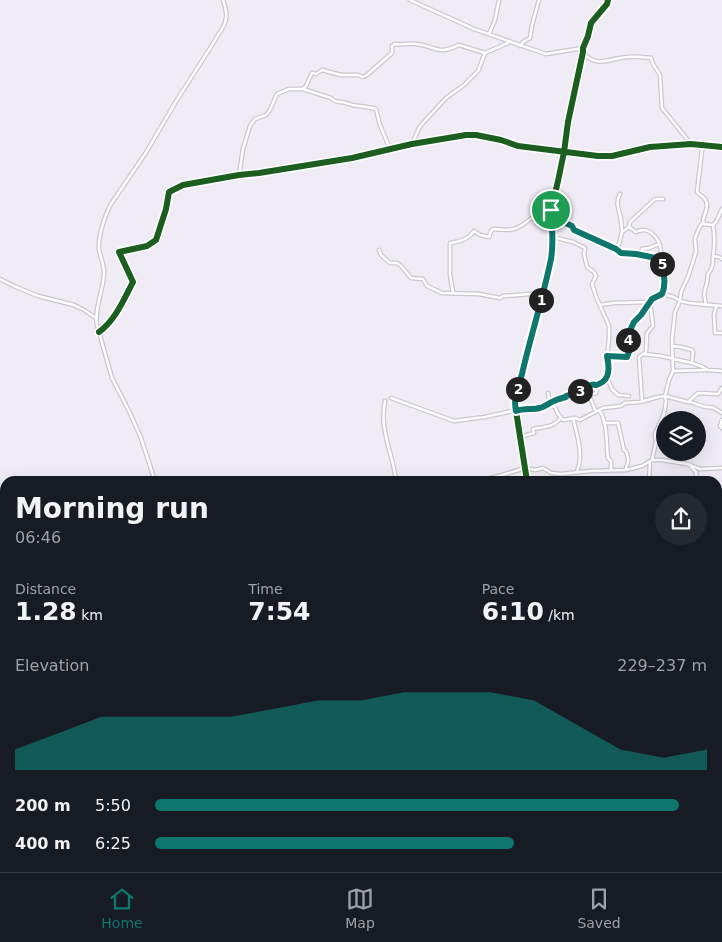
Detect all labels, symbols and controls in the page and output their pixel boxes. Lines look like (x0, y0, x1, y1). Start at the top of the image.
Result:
pin (530, 189, 572, 231)
icon: arrive (537, 196, 565, 224)
pin: 5 (650, 252, 674, 276)
text: 5 (658, 256, 667, 272)
pin: 1 (528, 288, 554, 312)
text: 1 (537, 292, 546, 308)
pin: 4 (616, 328, 640, 352)
text: 4 (624, 332, 633, 348)
pin: 2 (506, 376, 530, 402)
pin: 3 (568, 378, 592, 404)
text: 2 (514, 381, 523, 397)
text: 3 (576, 383, 585, 399)
map controls (656, 411, 706, 461)
button: layers (656, 411, 706, 461)
text: Morning run (15, 492, 209, 525)
button: share (655, 493, 707, 545)
text: 06:46 (15, 528, 61, 547)
text: Distance (15, 581, 76, 597)
text: Time (248, 581, 283, 597)
text: Pace (482, 581, 514, 597)
text: 1.28 (15, 597, 77, 626)
text: 7:54 (248, 597, 311, 626)
text: 6:10 (482, 597, 544, 626)
text: km (77, 607, 103, 623)
text: /km (544, 607, 575, 623)
text: Elevation (15, 656, 89, 675)
text: 229–237 m (617, 656, 707, 675)
text: 200 m (15, 796, 71, 815)
text: 5:50 (95, 796, 131, 815)
text: 400 m (15, 834, 71, 853)
text: 6:25 (95, 834, 131, 853)
tab: Home (101, 885, 143, 931)
tab: Map (345, 885, 375, 931)
tab: Saved (577, 885, 621, 931)

